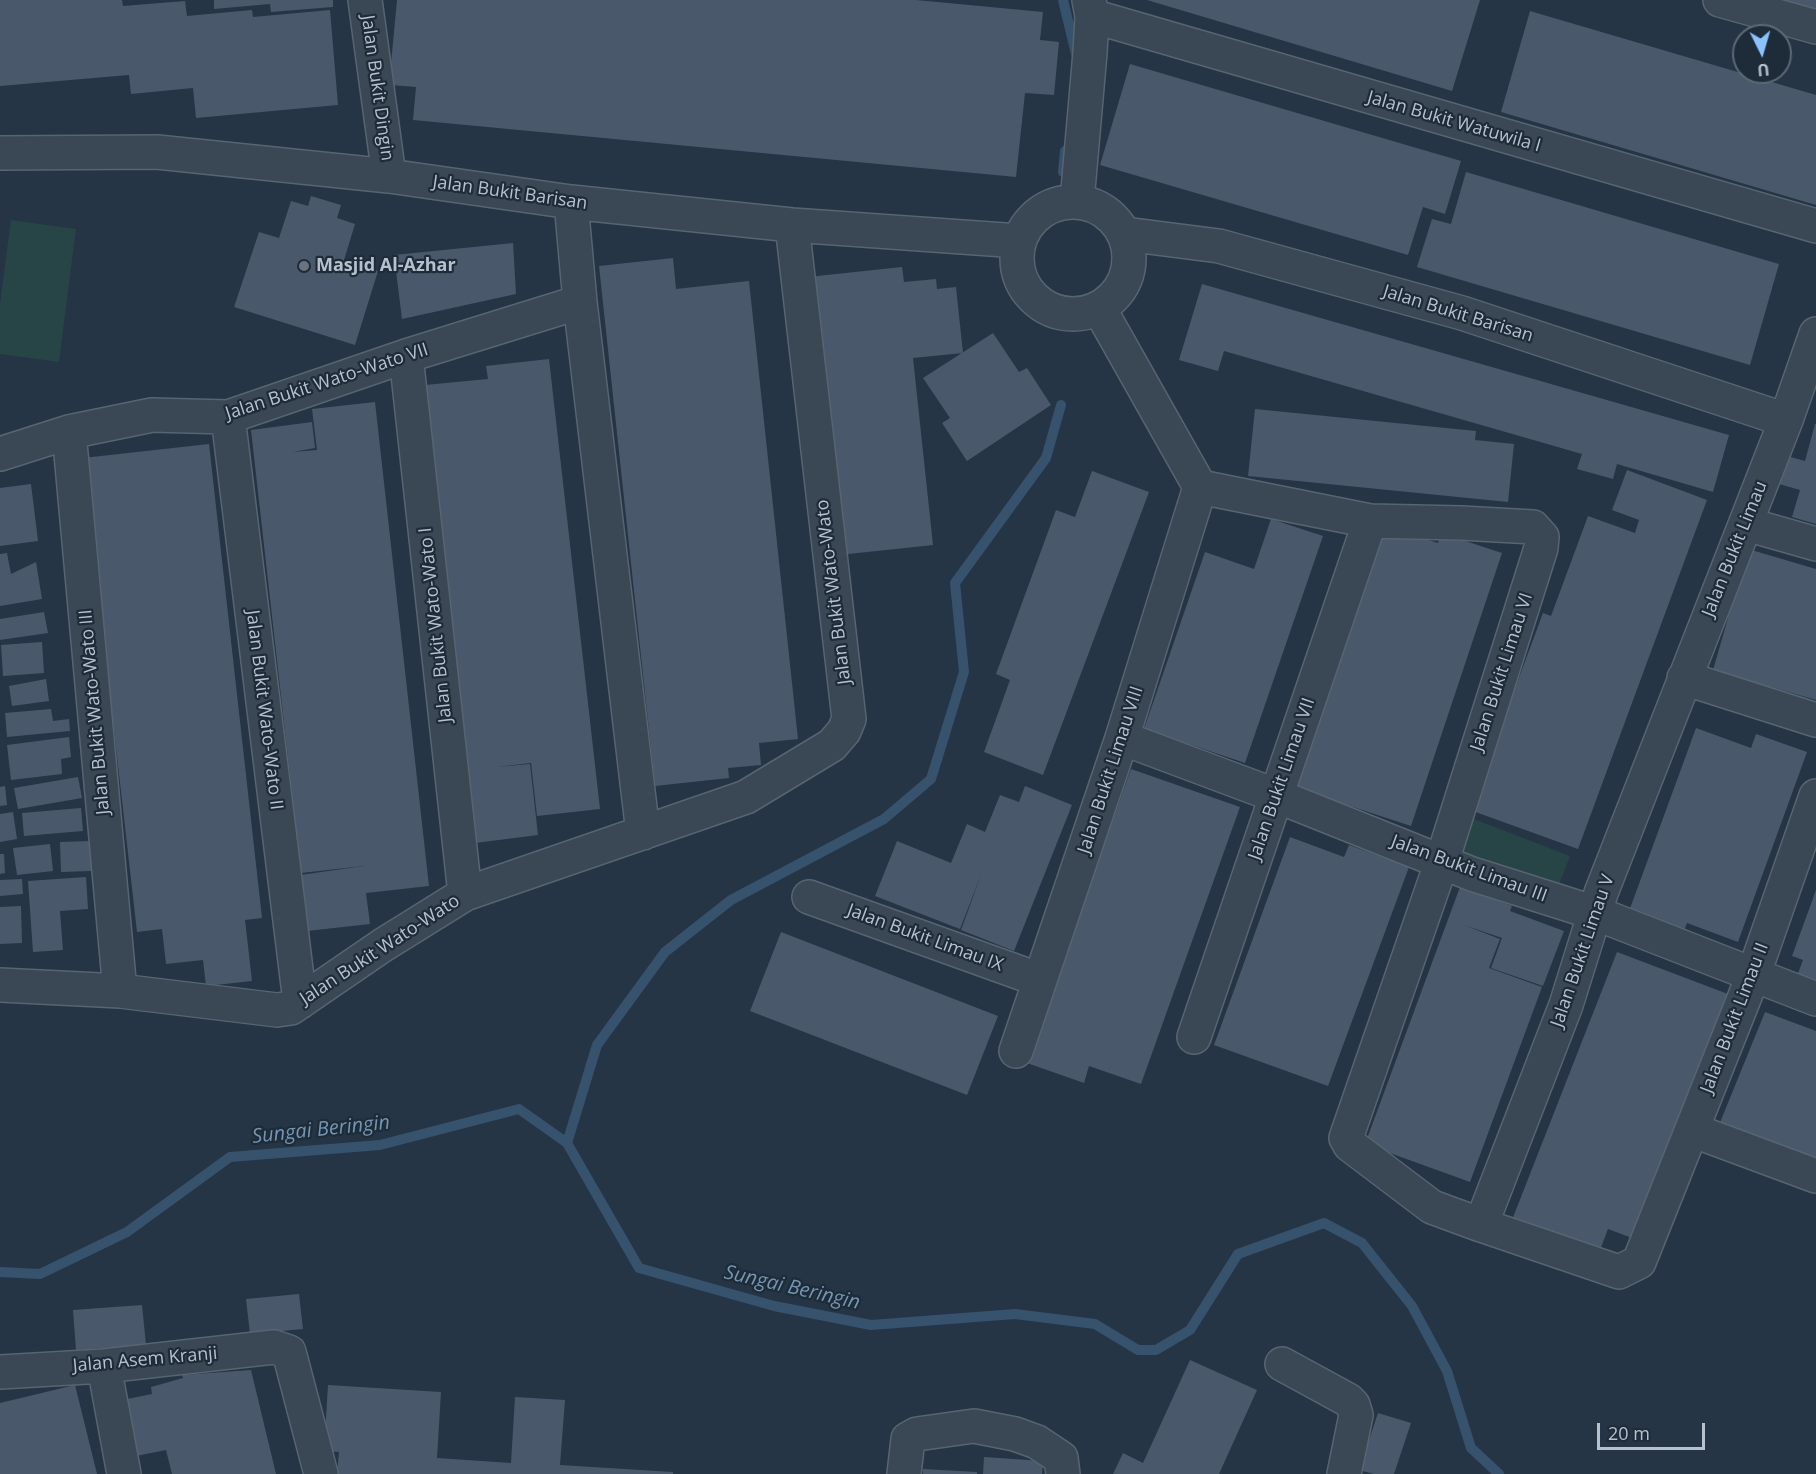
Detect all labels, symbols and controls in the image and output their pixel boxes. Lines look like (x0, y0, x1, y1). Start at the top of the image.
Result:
street label: Jalan Bukit Dingin (356, 14, 398, 162)
north arrow (1732, 24, 1792, 84)
text: U (1756, 58, 1770, 81)
street label: Jalan Bukit Watuwila I (1365, 87, 1543, 157)
street label: Jalan Bukit Barisan (431, 171, 589, 215)
place label: Masjid Al-Azhar (316, 255, 456, 277)
marker: Masjid Al-Azhar (297, 259, 311, 273)
street label: Jalan Bukit Barisan (1380, 281, 1536, 347)
street label: Jalan Bukit Wato-Wato VII (223, 339, 431, 425)
street label: Jalan Bukit Limau (1698, 478, 1772, 620)
street label: Jalan Bukit Wato-Wato (812, 498, 856, 686)
street label: Jalan Bukit Wato-Wato I (415, 526, 457, 724)
street label: Jalan Bukit Limau VI (1466, 590, 1538, 754)
street label: Jalan Bukit Wato-Wato III (75, 608, 115, 816)
street label: Jalan Bukit Wato-Wato II (241, 609, 287, 811)
street label: Jalan Bukit Limau VIII (1074, 683, 1148, 857)
street label: Jalan Bukit Limau VII (1244, 695, 1320, 863)
street label: Jalan Bukit Limau III (1388, 831, 1550, 907)
street label: Jalan Bukit Limau V (1547, 872, 1619, 1030)
street label: Jalan Bukit Wato-Wato (296, 890, 464, 1010)
street label: Jalan Bukit Limau IX (844, 900, 1006, 976)
street label: Jalan Bukit Limau II (1696, 940, 1774, 1096)
water label: Sungai Beringin (251, 1111, 391, 1149)
water label: Sungai Beringin (722, 1261, 862, 1315)
street label: Jalan Asem Kranji (72, 1343, 218, 1377)
scale bar (1600, 1411, 1708, 1449)
text: 20 m (1608, 1421, 1650, 1445)

